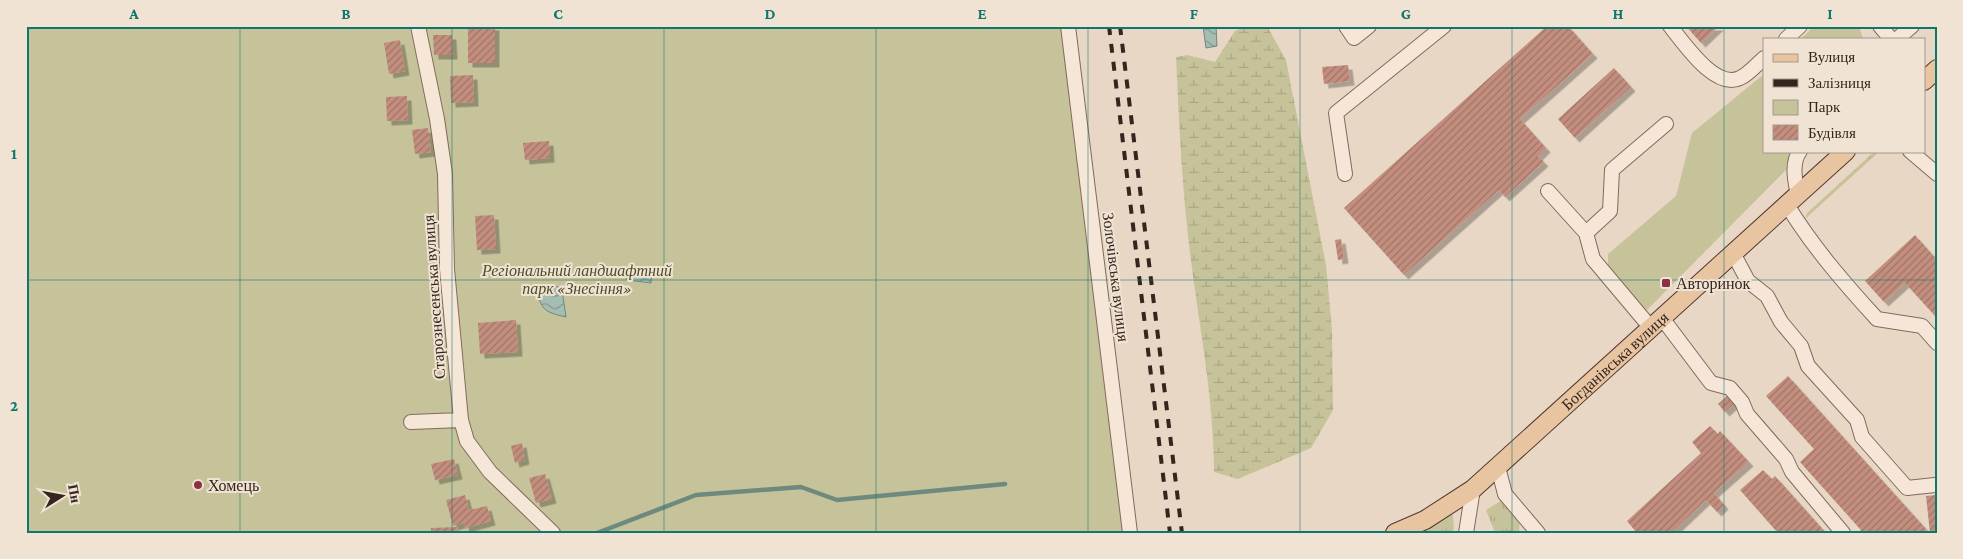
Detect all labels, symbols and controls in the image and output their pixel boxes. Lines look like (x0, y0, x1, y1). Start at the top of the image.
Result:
text: A (128, 5, 139, 22)
text: B (341, 5, 351, 22)
text: C (553, 5, 563, 22)
text: D (764, 5, 776, 22)
text: E (977, 5, 987, 22)
text: F (1190, 5, 1199, 22)
text: G (1401, 5, 1411, 22)
text: H (1613, 5, 1624, 22)
text: I (1827, 5, 1833, 22)
legend (1763, 38, 1926, 152)
text: Вулиця (1808, 49, 1855, 65)
text: Залізниця (1808, 75, 1871, 91)
text: Парк (1808, 99, 1841, 115)
text: Будівля (1808, 125, 1856, 141)
text: 1 (11, 145, 17, 162)
street label: Золочівська вулиця (1099, 211, 1132, 343)
street label: Старознесенська вулиця (420, 213, 449, 380)
park label: Регіональний ландшафтний парк «Знесіння» (481, 262, 672, 298)
place label: Авторинок (1676, 275, 1751, 293)
marker: Авторинок (1660, 277, 1672, 289)
street label: Богданівська вулиця (1558, 308, 1672, 413)
text: 2 (10, 397, 18, 414)
north arrow (38, 472, 88, 522)
place label: Хомець (208, 477, 259, 495)
marker: Хомець (192, 479, 204, 491)
text: Пн (65, 483, 84, 504)

